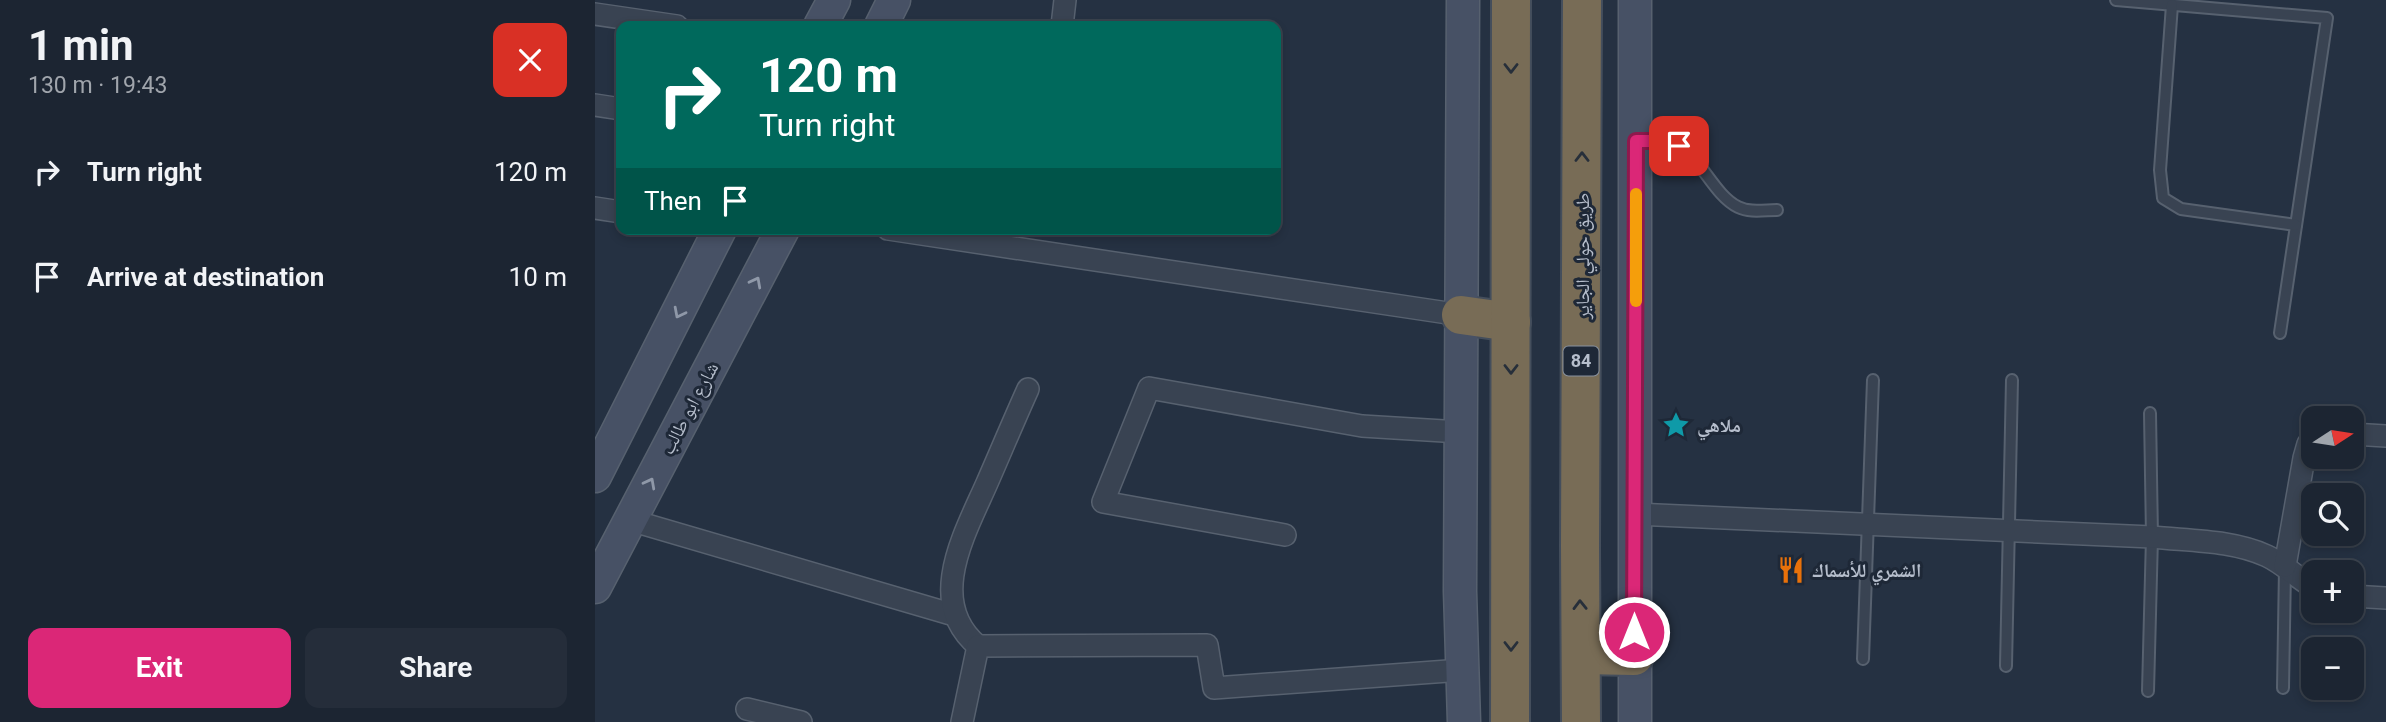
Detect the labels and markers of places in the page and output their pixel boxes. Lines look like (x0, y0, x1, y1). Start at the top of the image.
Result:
pin (1649, 116, 1709, 176)
place icon: ملاهي (1661, 410, 1691, 440)
place label: ملاهي (1697, 414, 1741, 441)
restaurant icon: الشمري للأسماك (1776, 555, 1806, 585)
place label: الشمري للأسماك (1812, 559, 1921, 586)

